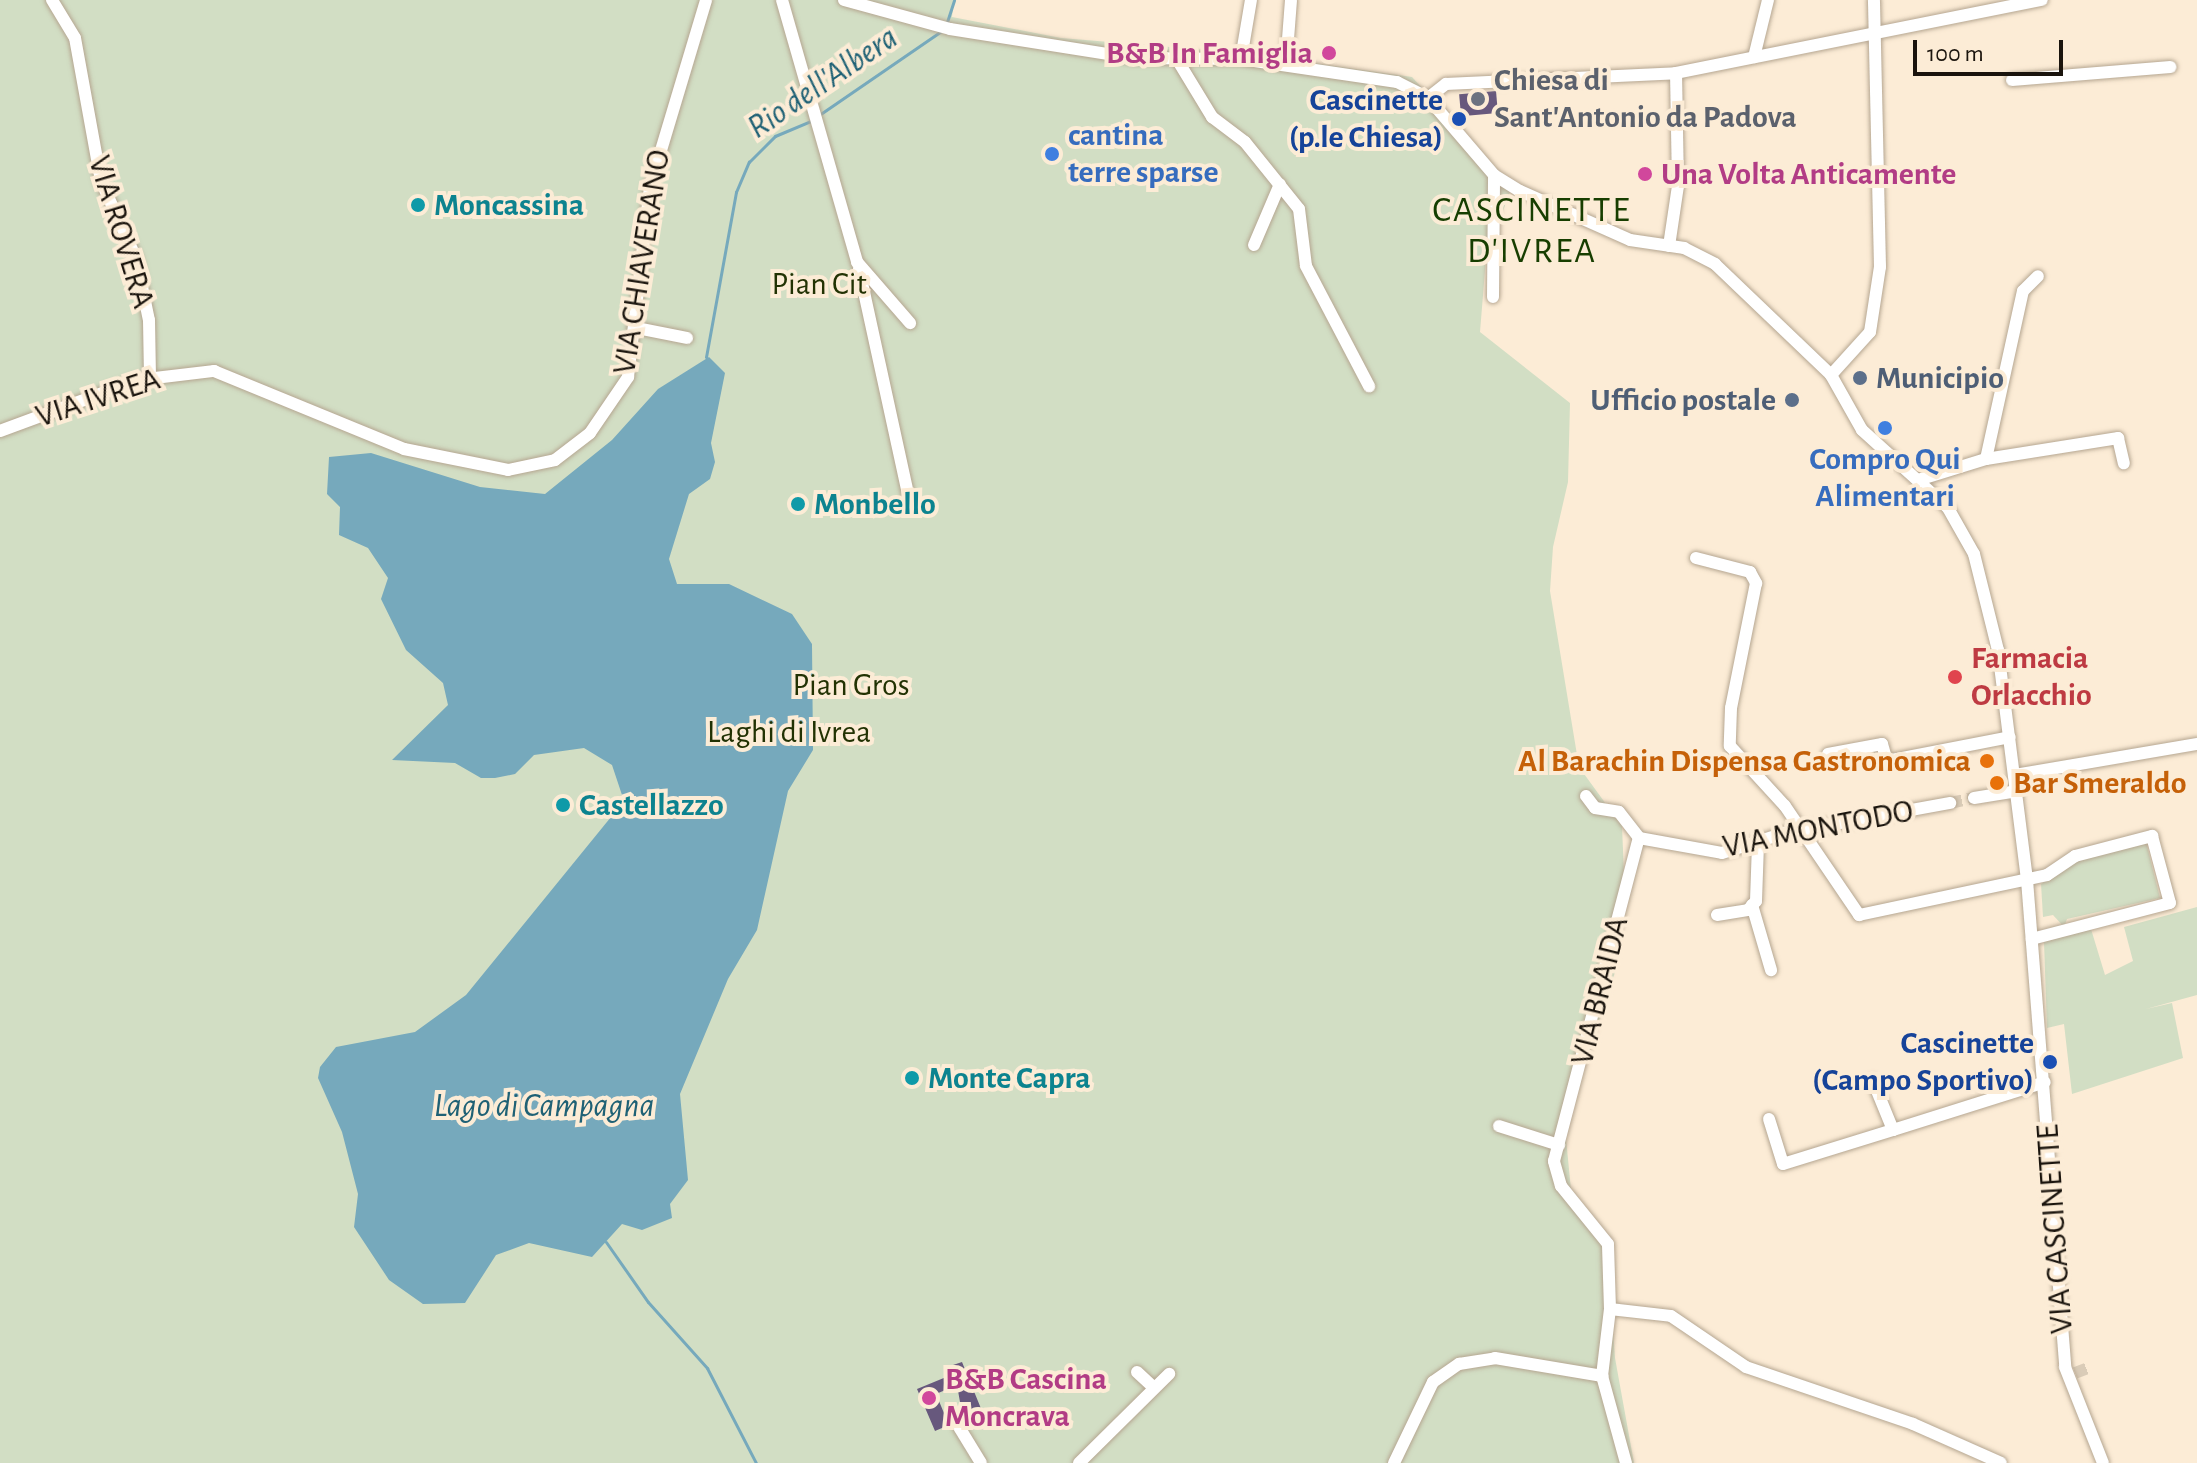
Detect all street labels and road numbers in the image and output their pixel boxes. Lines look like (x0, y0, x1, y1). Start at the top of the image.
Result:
street label: VIA CHIAVERANO (605, 147, 679, 377)
street label: VIA ROVERA (80, 151, 162, 313)
street label: VIA IVREA (31, 360, 165, 436)
street label: VIA MONTODO (1720, 792, 1916, 866)
street label: VIA BRAIDA (1563, 913, 1637, 1069)
street label: VIA CASCINETTE (2029, 1123, 2081, 1335)

